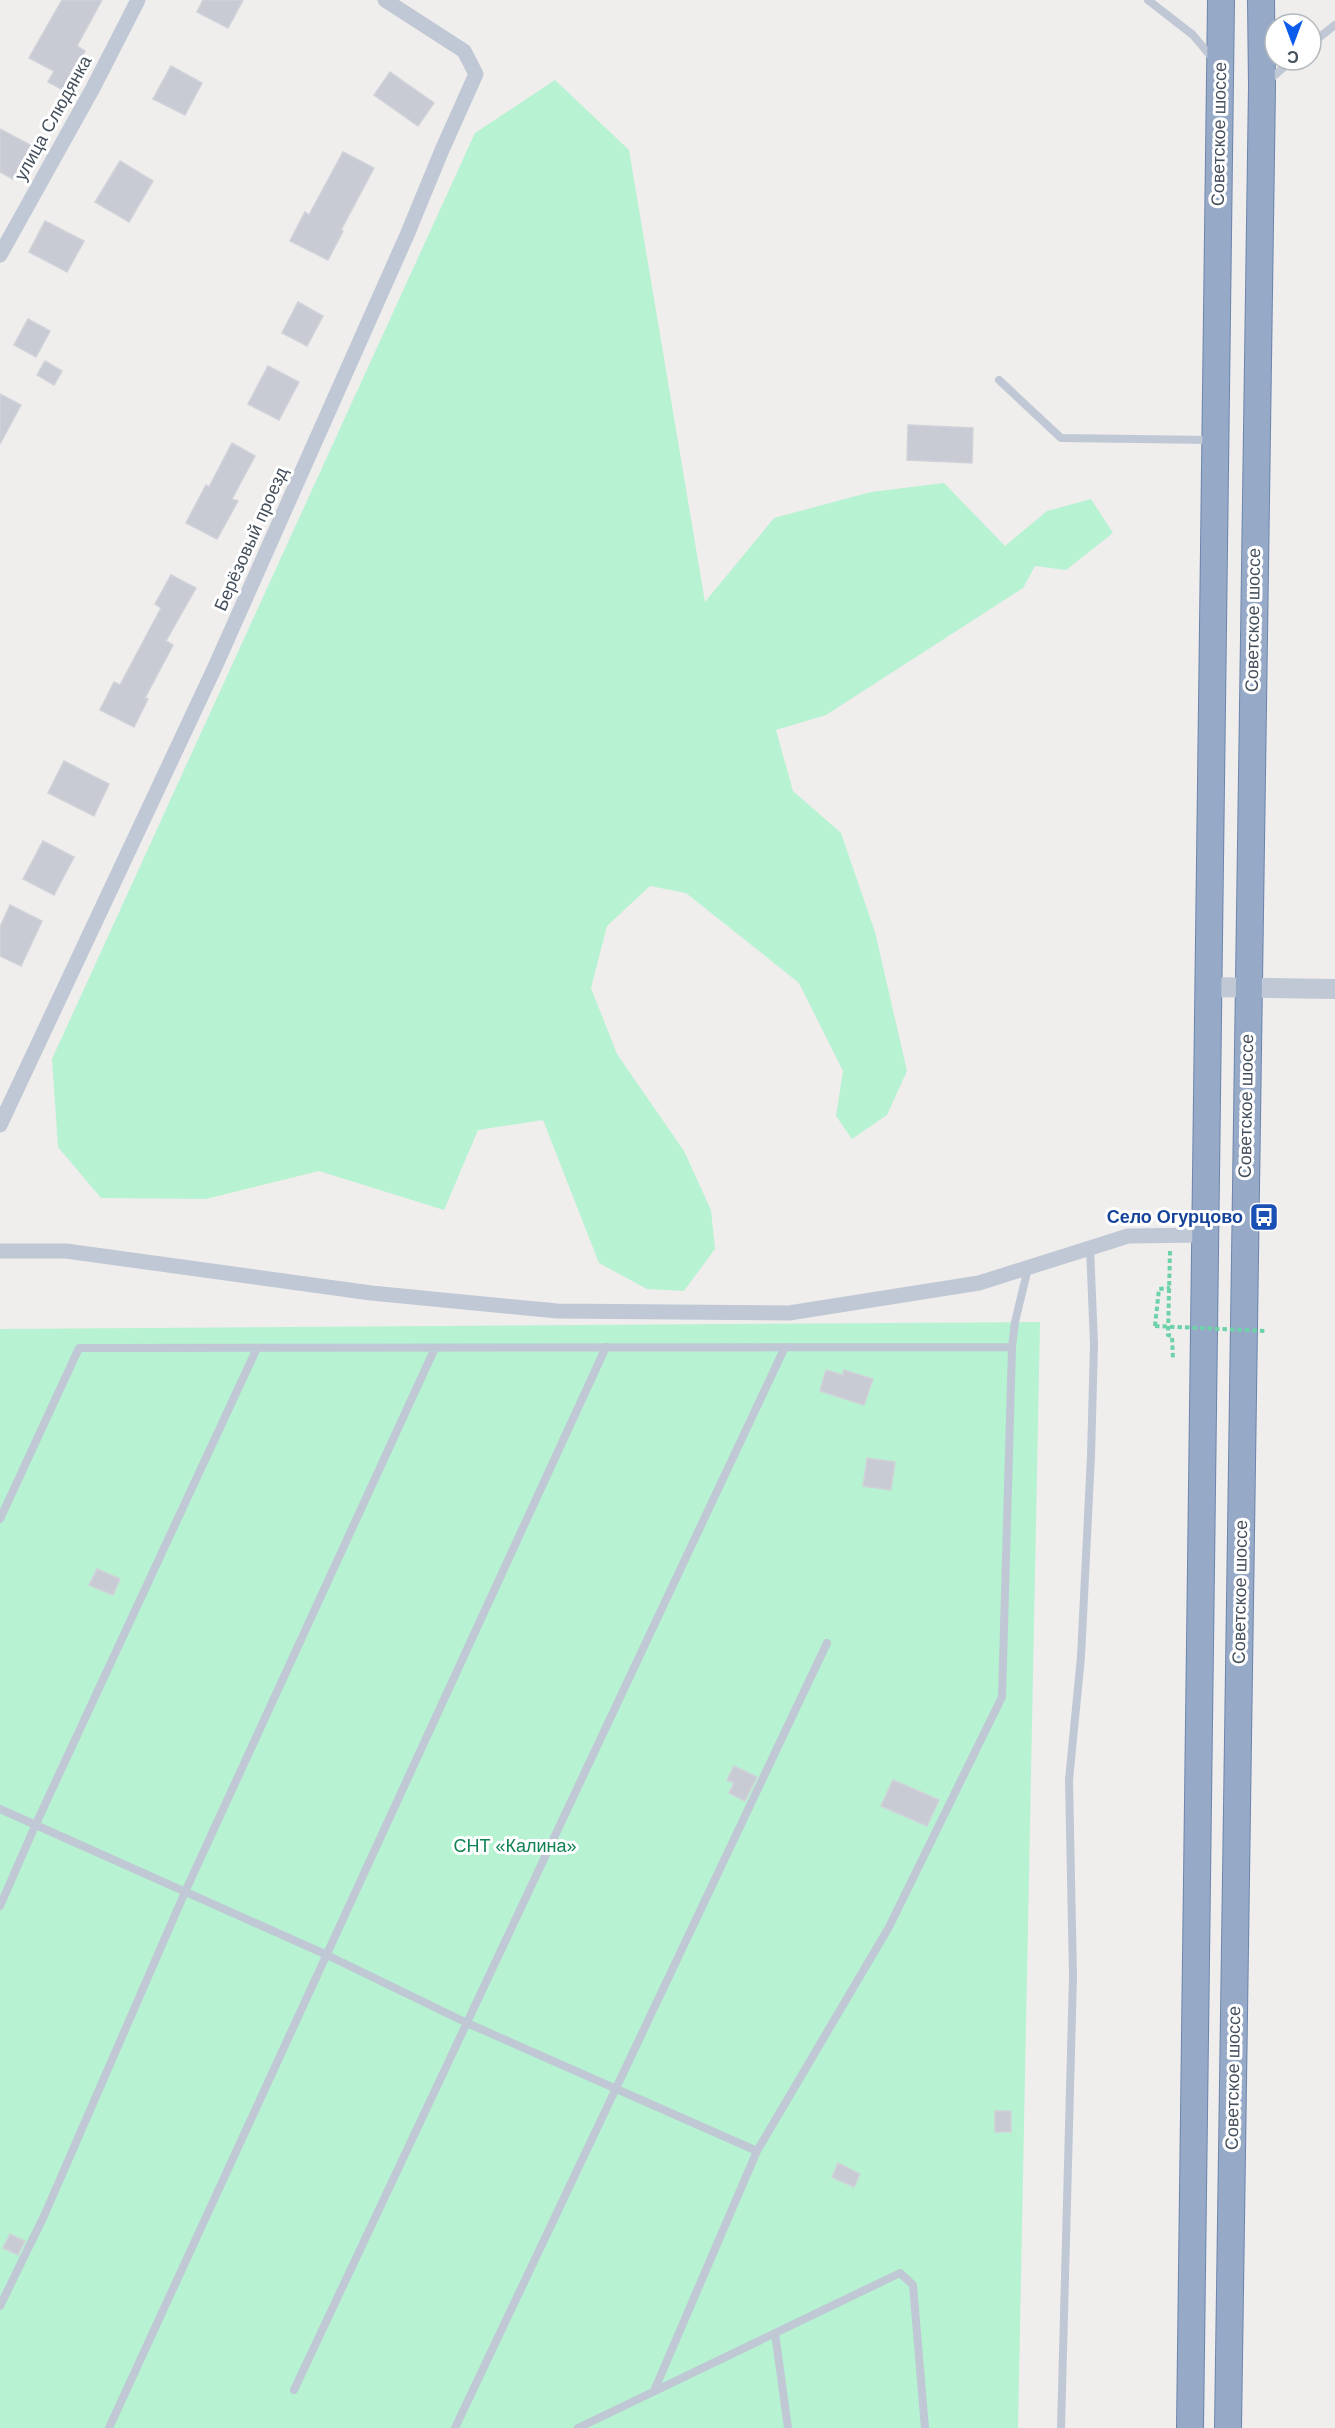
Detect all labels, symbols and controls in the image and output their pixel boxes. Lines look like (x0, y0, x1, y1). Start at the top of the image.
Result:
north arrow (1263, 12, 1323, 72)
text: С (1287, 48, 1299, 65)
street label: улица Слюдянка (10, 51, 96, 184)
street label: Советское шоссе (1208, 62, 1230, 206)
street label: Берёзовый проезд (210, 464, 292, 614)
street label: Советское шоссе (1242, 548, 1264, 692)
street label: Советское шоссе (1235, 1034, 1257, 1178)
bus stop icon: Село Огурцово (1248, 1201, 1280, 1233)
place label: Село Огурцово (1107, 1207, 1243, 1227)
street label: Советское шоссе (1229, 1520, 1251, 1664)
park label: СНТ «Калина» (453, 1836, 577, 1856)
street label: Советское шоссе (1222, 2006, 1244, 2150)

